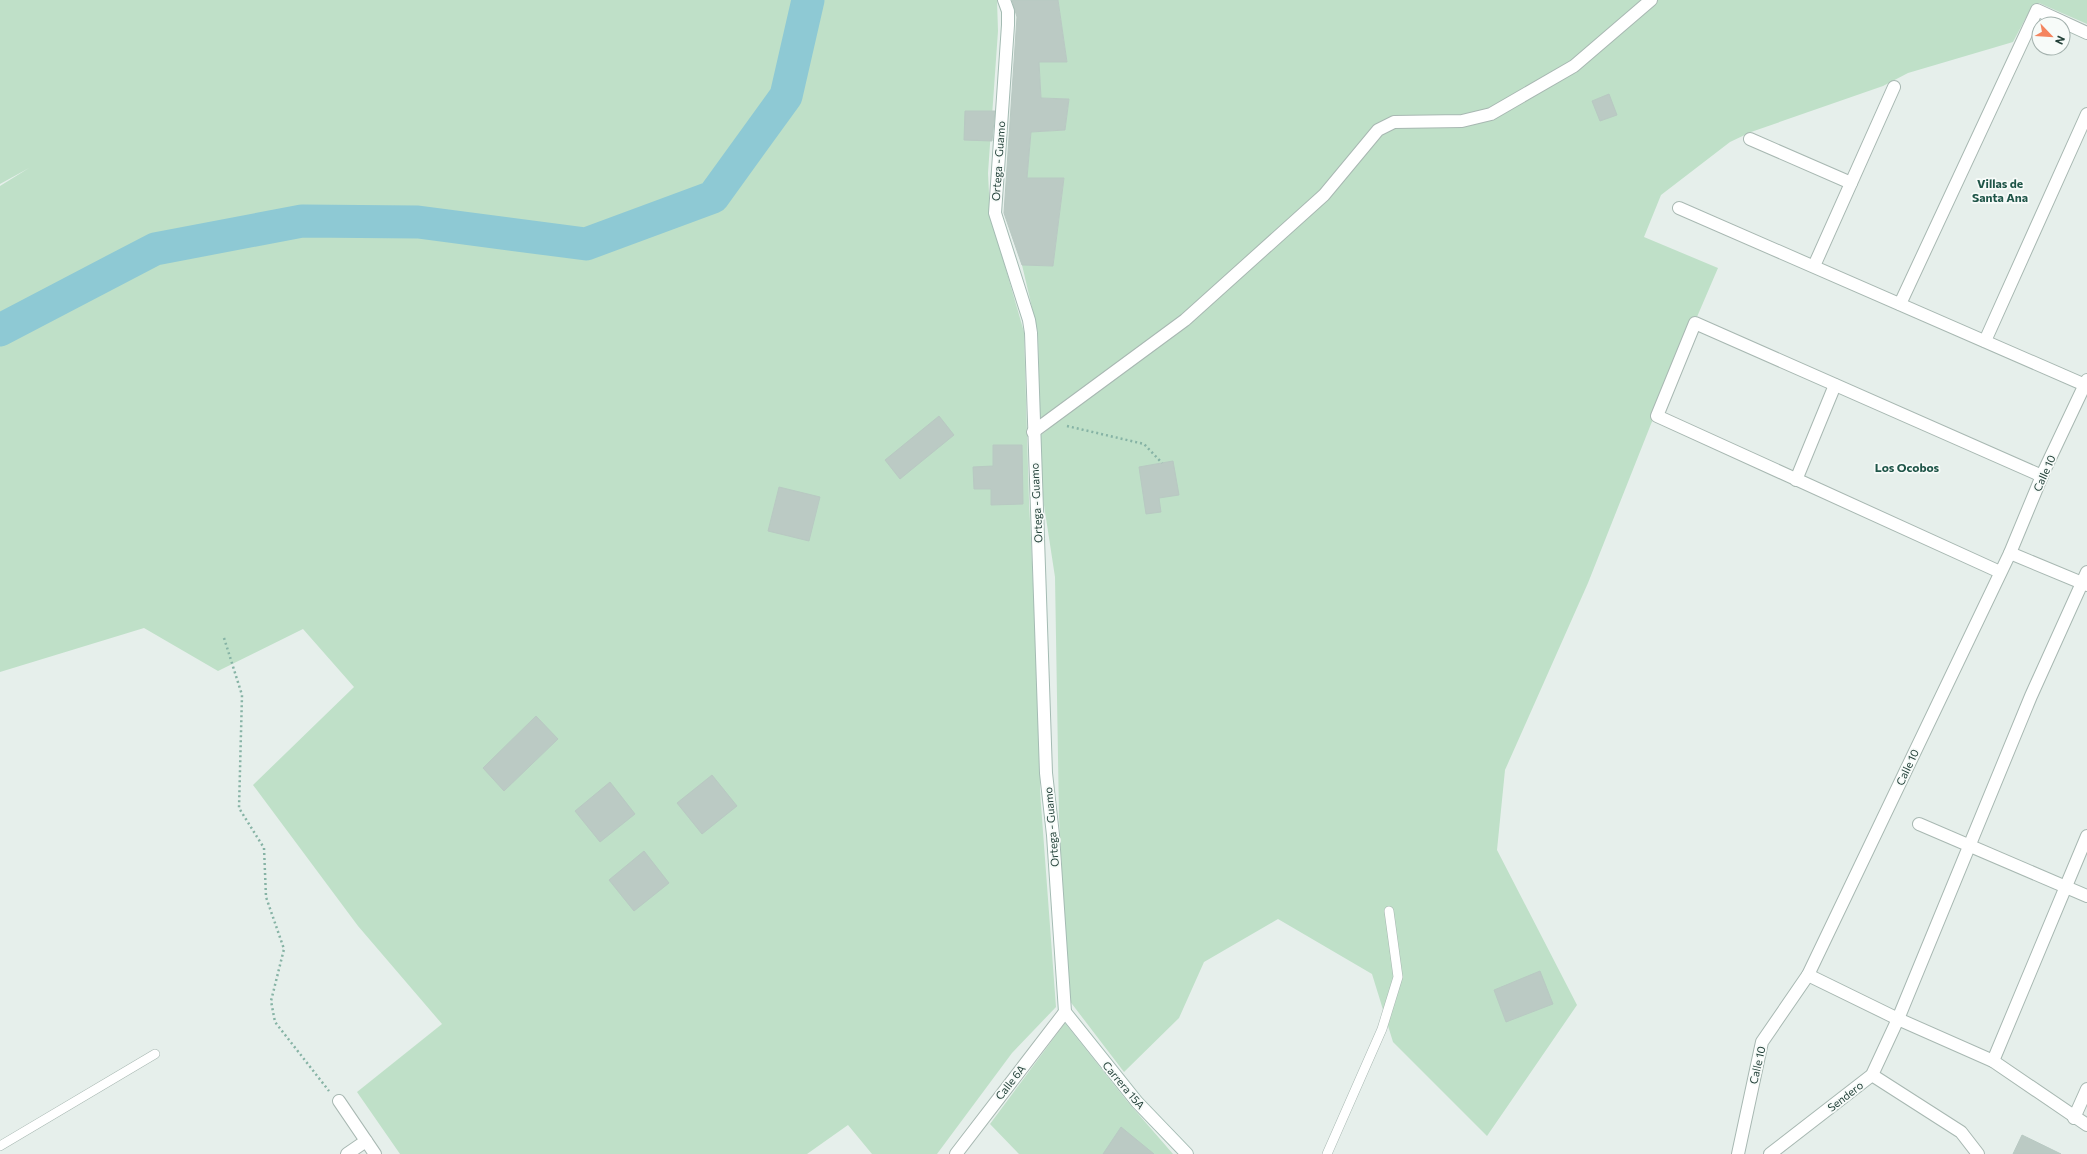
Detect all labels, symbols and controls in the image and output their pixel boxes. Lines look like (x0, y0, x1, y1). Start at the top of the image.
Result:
north arrow (2031, 16, 2071, 56)
text: N (2053, 34, 2068, 47)
street label: Ortega - Guamo (989, 120, 1007, 201)
district label: Villas de Santa Ana (1972, 176, 2028, 204)
street label: Calle 10 (2030, 453, 2058, 493)
district label: Los Ocobos (1875, 460, 1940, 474)
street label: Ortega - Guamo (1027, 462, 1045, 543)
street label: Calle 10 (1893, 747, 1921, 787)
street label: Ortega - Guamo (1041, 786, 1061, 868)
street label: Calle 10 (1746, 1045, 1768, 1085)
street label: Carrera 15A (1100, 1059, 1148, 1112)
street label: Calle 6A (992, 1062, 1028, 1102)
street label: Sendero (1825, 1078, 1866, 1114)

